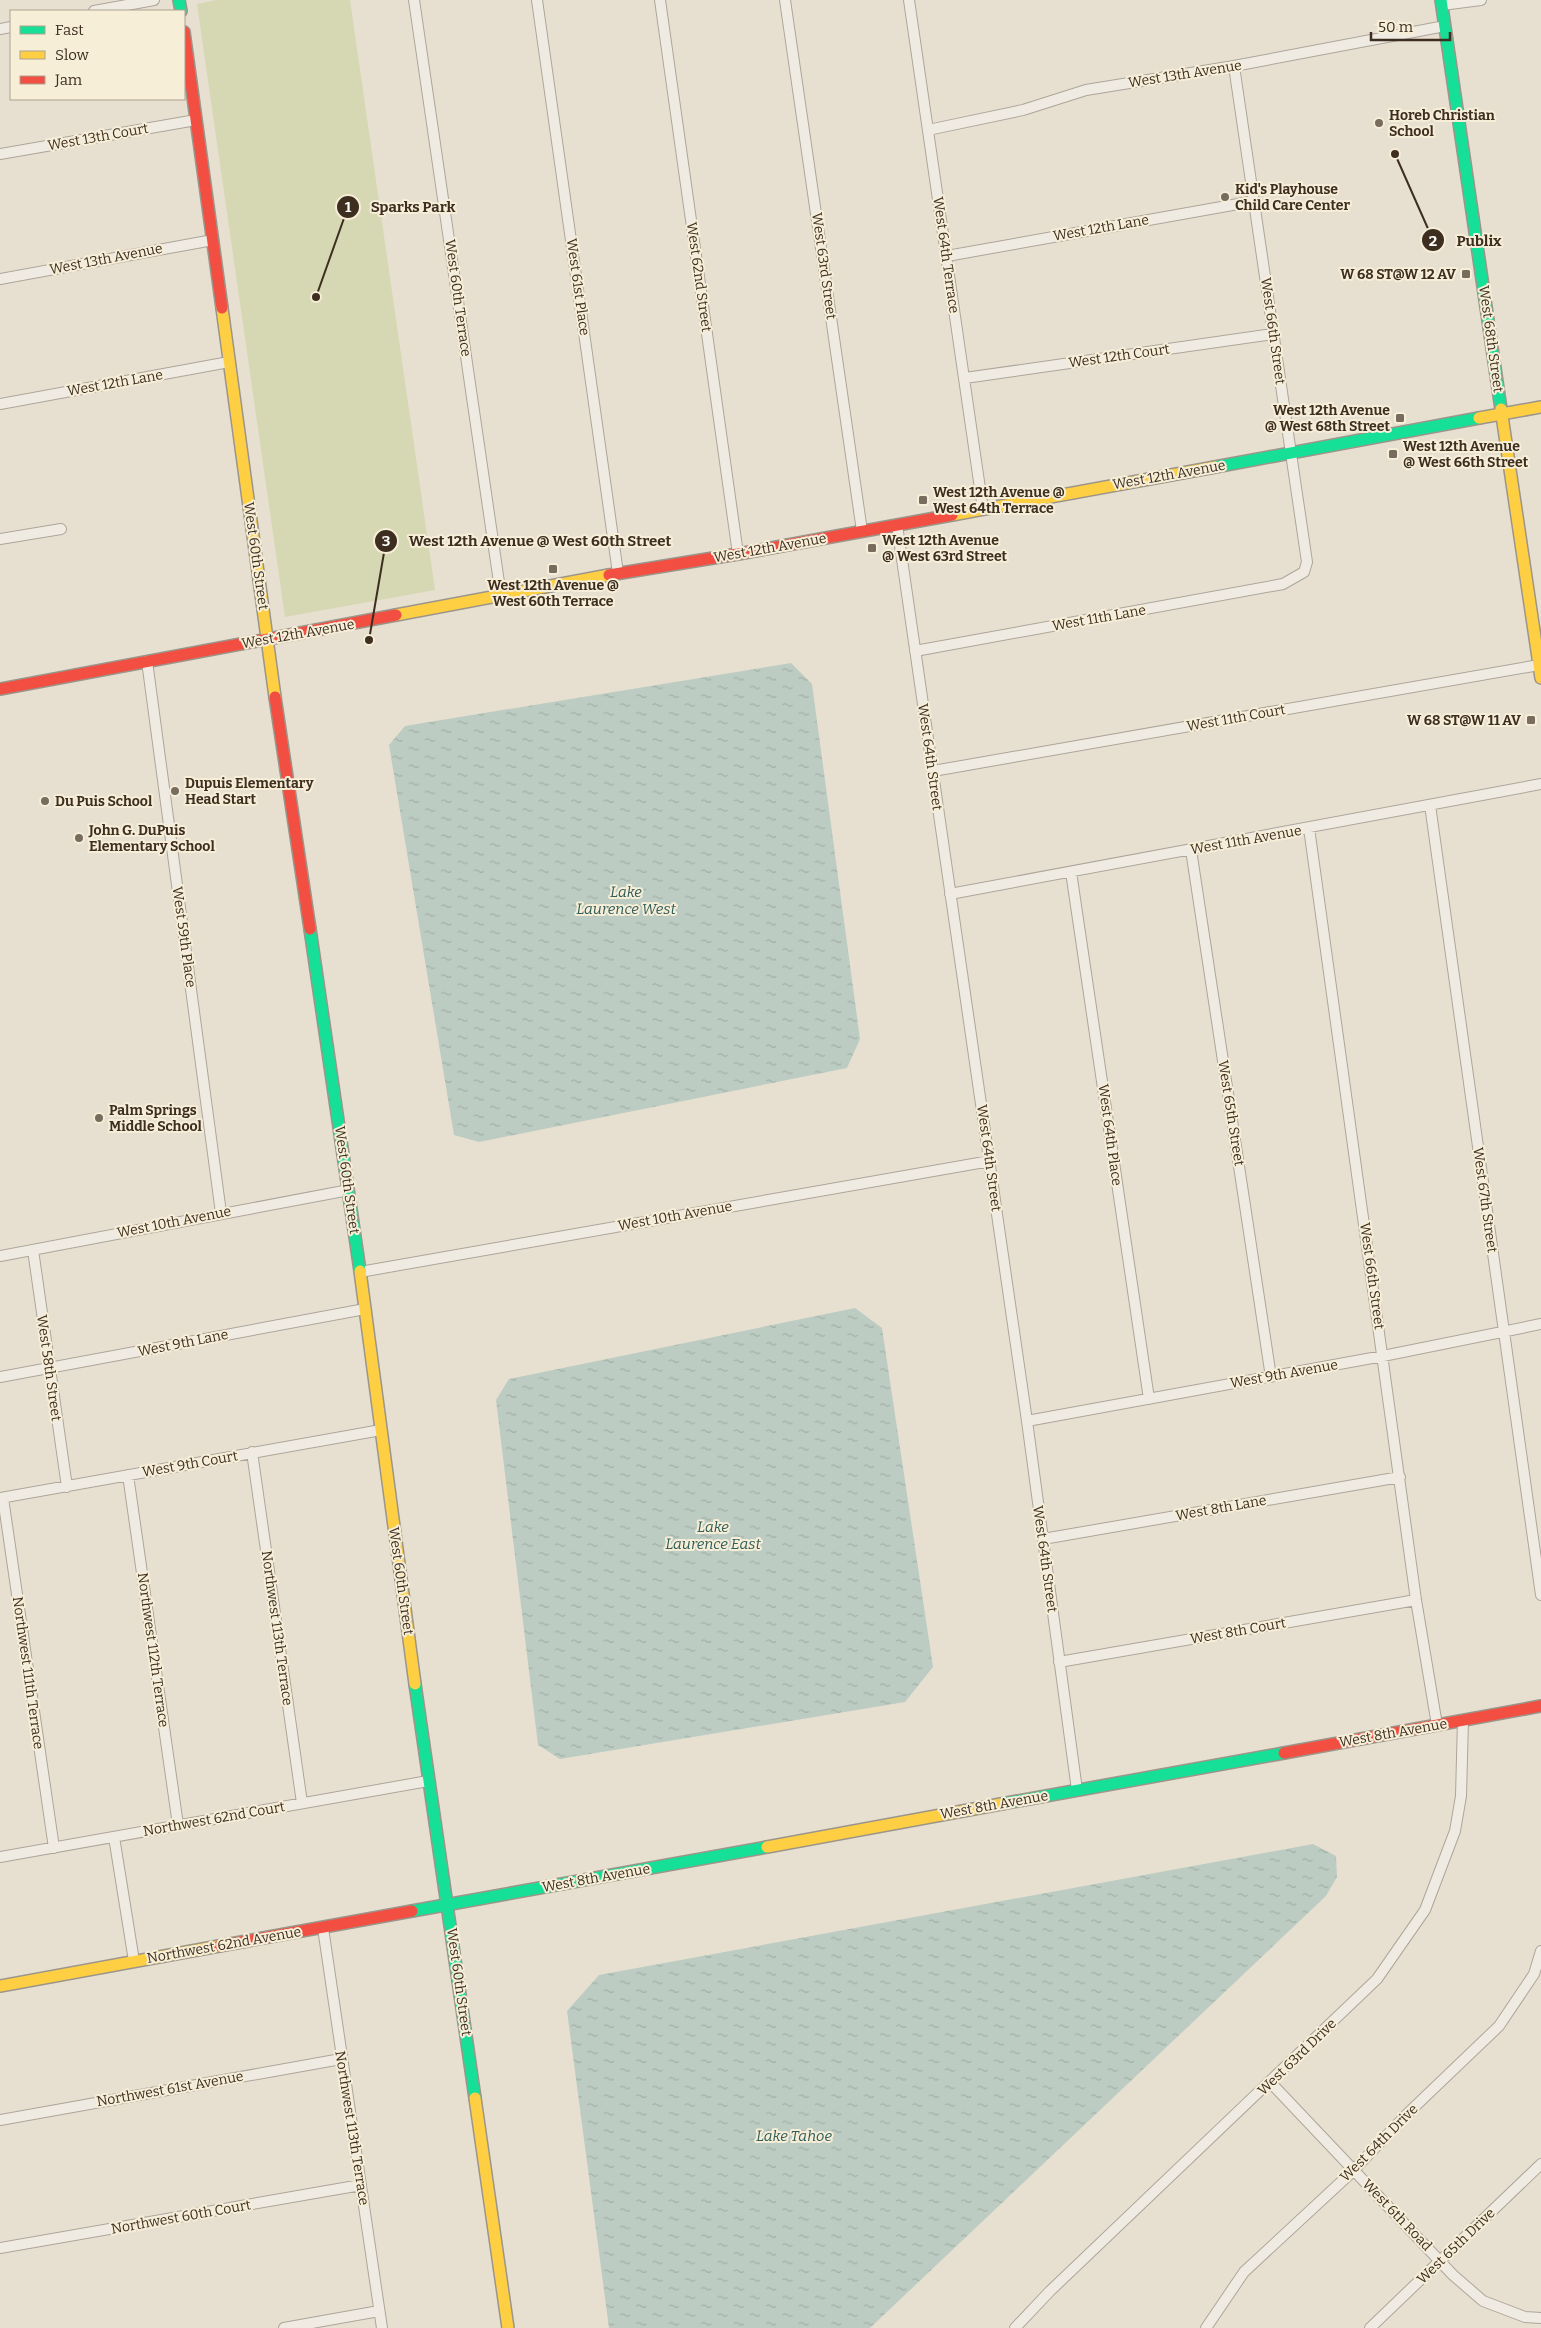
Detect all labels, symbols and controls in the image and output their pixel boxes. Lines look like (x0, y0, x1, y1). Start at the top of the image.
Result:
legend (10, 10, 185, 100)
scale bar (1371, 10, 1450, 42)
text: 50 m (1378, 18, 1414, 36)
text: Fast (55, 21, 84, 39)
text: Slow (55, 46, 90, 64)
street label: West 13th Avenue (1127, 57, 1243, 91)
text: Jam (54, 71, 83, 89)
place label: Horeb Christian School (1389, 107, 1495, 140)
marker: Horeb Christian School (1373, 117, 1385, 129)
street label: West 13th Court (46, 120, 150, 154)
place label: Kid's Playhouse Child Care Center (1235, 181, 1350, 214)
marker: Kid's Playhouse Child Care Center (1219, 191, 1231, 203)
callout: Sparks Park (336, 192, 466, 222)
street label: West 64th Terrace (929, 196, 963, 314)
text: 1 (345, 198, 352, 216)
text: Sparks Park (371, 198, 455, 216)
street label: West 63rd Street (808, 211, 840, 321)
street label: West 12th Lane (1052, 211, 1150, 245)
street label: West 62nd Street (683, 221, 715, 333)
callout: Publix (1421, 225, 1511, 255)
text: 2 (1429, 232, 1437, 250)
text: Publix (1456, 232, 1502, 250)
street label: West 61st Place (563, 237, 593, 337)
street label: West 60th Terrace (441, 238, 475, 358)
street label: West 13th Avenue (48, 240, 164, 278)
place label: W 68 ST@W 12 AV (1340, 266, 1456, 283)
marker: W 68 ST@W 12 AV (1460, 268, 1472, 280)
street label: West 66th Street (1257, 276, 1289, 386)
street label: West 68th Street (1475, 284, 1507, 394)
street label: West 12th Court (1067, 340, 1171, 372)
street label: West 12th Lane (66, 366, 164, 400)
place label: West 12th Avenue @ West 68th Street (1265, 402, 1390, 435)
marker: West 12th Avenue @ West 68th Street (1394, 412, 1406, 424)
place label: West 12th Avenue @ West 66th Street (1403, 438, 1529, 471)
marker: West 12th Avenue @ West 66th Street (1387, 448, 1399, 460)
street label: West 12th Avenue (1111, 457, 1227, 493)
place label: West 12th Avenue @ West 64th Terrace (933, 484, 1065, 517)
marker: West 12th Avenue @ West 64th Terrace (917, 494, 929, 506)
street label: West 60th Street (240, 501, 272, 611)
callout: West 12th Avenue @ West 60th Street (374, 526, 681, 556)
street label: West 12th Avenue (712, 530, 828, 566)
text: 3 (382, 532, 390, 550)
text: West 12th Avenue @ West 60th Street (409, 532, 671, 550)
place label: West 12th Avenue @ West 63rd Street (882, 532, 1008, 565)
marker: West 12th Avenue @ West 63rd Street (866, 542, 878, 554)
marker: West 12th Avenue @ West 60th Terrace (547, 563, 559, 575)
place label: West 12th Avenue @ West 60th Terrace (487, 577, 619, 610)
street label: West 11th Lane (1051, 601, 1147, 635)
street label: West 12th Avenue (240, 616, 356, 652)
street label: West 11th Court (1185, 701, 1287, 735)
street label: West 64th Street (914, 702, 946, 812)
place label: W 68 ST@W 11 AV (1407, 712, 1521, 729)
marker: W 68 ST@W 11 AV (1525, 714, 1537, 726)
place label: Dupuis Elementary Head Start (185, 775, 314, 808)
marker: Dupuis Elementary Head Start (169, 785, 181, 797)
place label: Du Puis School (55, 793, 153, 810)
marker: Du Puis School (39, 795, 51, 807)
place label: John G. DuPuis Elementary School (88, 822, 215, 855)
street label: West 11th Avenue (1189, 822, 1303, 858)
marker: John G. DuPuis Elementary School (73, 832, 85, 844)
water label: Lake Laurence West (576, 883, 676, 918)
street label: West 59th Place (169, 885, 199, 989)
street label: West 65th Street (1214, 1059, 1248, 1167)
street label: West 64th Place (1094, 1083, 1126, 1187)
place label: Palm Springs Middle School (109, 1102, 203, 1135)
street label: West 64th Street (973, 1103, 1005, 1213)
marker: Palm Springs Middle School (93, 1112, 105, 1124)
street label: West 60th Street (331, 1125, 363, 1235)
street label: West 67th Street (1469, 1146, 1501, 1254)
street label: West 10th Avenue (616, 1198, 734, 1234)
street label: West 10th Avenue (116, 1203, 232, 1241)
street label: West 66th Street (1356, 1221, 1388, 1331)
street label: West 58th Street (33, 1314, 65, 1422)
street label: West 9th Lane (136, 1326, 230, 1360)
street label: West 9th Avenue (1229, 1356, 1339, 1392)
street label: West 9th Court (141, 1447, 239, 1481)
street label: West 8th Lane (1174, 1492, 1268, 1524)
street label: West 64th Street (1029, 1504, 1061, 1614)
water label: Lake Laurence East (665, 1518, 761, 1553)
street label: West 60th Street (385, 1526, 417, 1636)
street label: Northwest 113th Terrace (258, 1549, 296, 1707)
street label: Northwest 112th Terrace (134, 1572, 172, 1728)
street label: Northwest 111th Terrace (9, 1595, 47, 1751)
street label: West 8th Court (1189, 1614, 1287, 1648)
street label: West 8th Avenue (1338, 1715, 1448, 1751)
street label: West 8th Avenue (939, 1787, 1049, 1823)
street label: Northwest 62nd Court (142, 1798, 286, 1840)
street label: West 8th Avenue (541, 1860, 651, 1896)
street label: Northwest 62nd Avenue (146, 1923, 302, 1967)
street label: West 60th Street (443, 1927, 475, 2037)
street label: West 63rd Drive (1254, 2015, 1340, 2099)
street label: Northwest 113th Terrace (331, 2049, 373, 2207)
street label: Northwest 61st Avenue (95, 2068, 245, 2110)
street label: West 64th Drive (1337, 2101, 1421, 2185)
water label: Lake Tahoe (756, 2127, 833, 2145)
street label: West 6th Road (1359, 2176, 1435, 2254)
street label: Northwest 60th Court (110, 2196, 252, 2238)
street label: West 65th Drive (1413, 2204, 1499, 2288)

